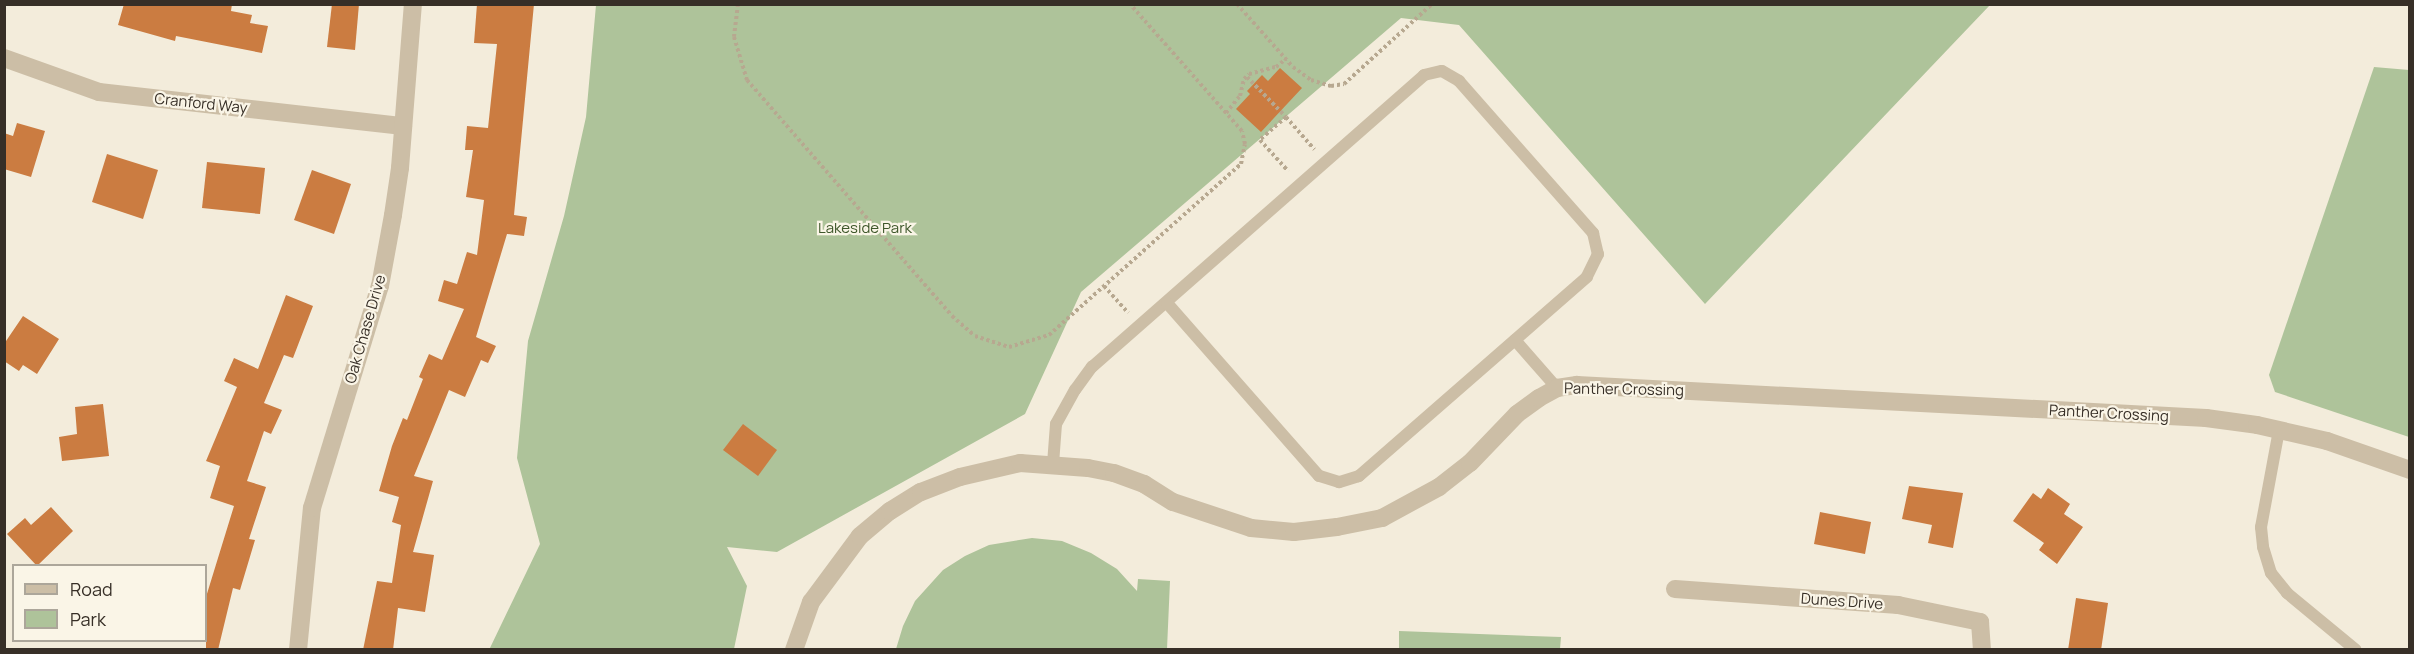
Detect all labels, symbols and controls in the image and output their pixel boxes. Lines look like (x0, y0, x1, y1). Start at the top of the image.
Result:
street label: Cranford Way (154, 89, 248, 117)
park label: Lakeside Park (818, 219, 912, 237)
street label: Oak Chase Drive (341, 273, 389, 385)
street label: Panther Crossing (1564, 379, 1684, 399)
street label: Panther Crossing (2049, 401, 2169, 425)
legend (12, 564, 207, 642)
text: Road (70, 577, 113, 601)
street label: Dunes Drive (1800, 589, 1884, 613)
text: Park (70, 607, 106, 631)

